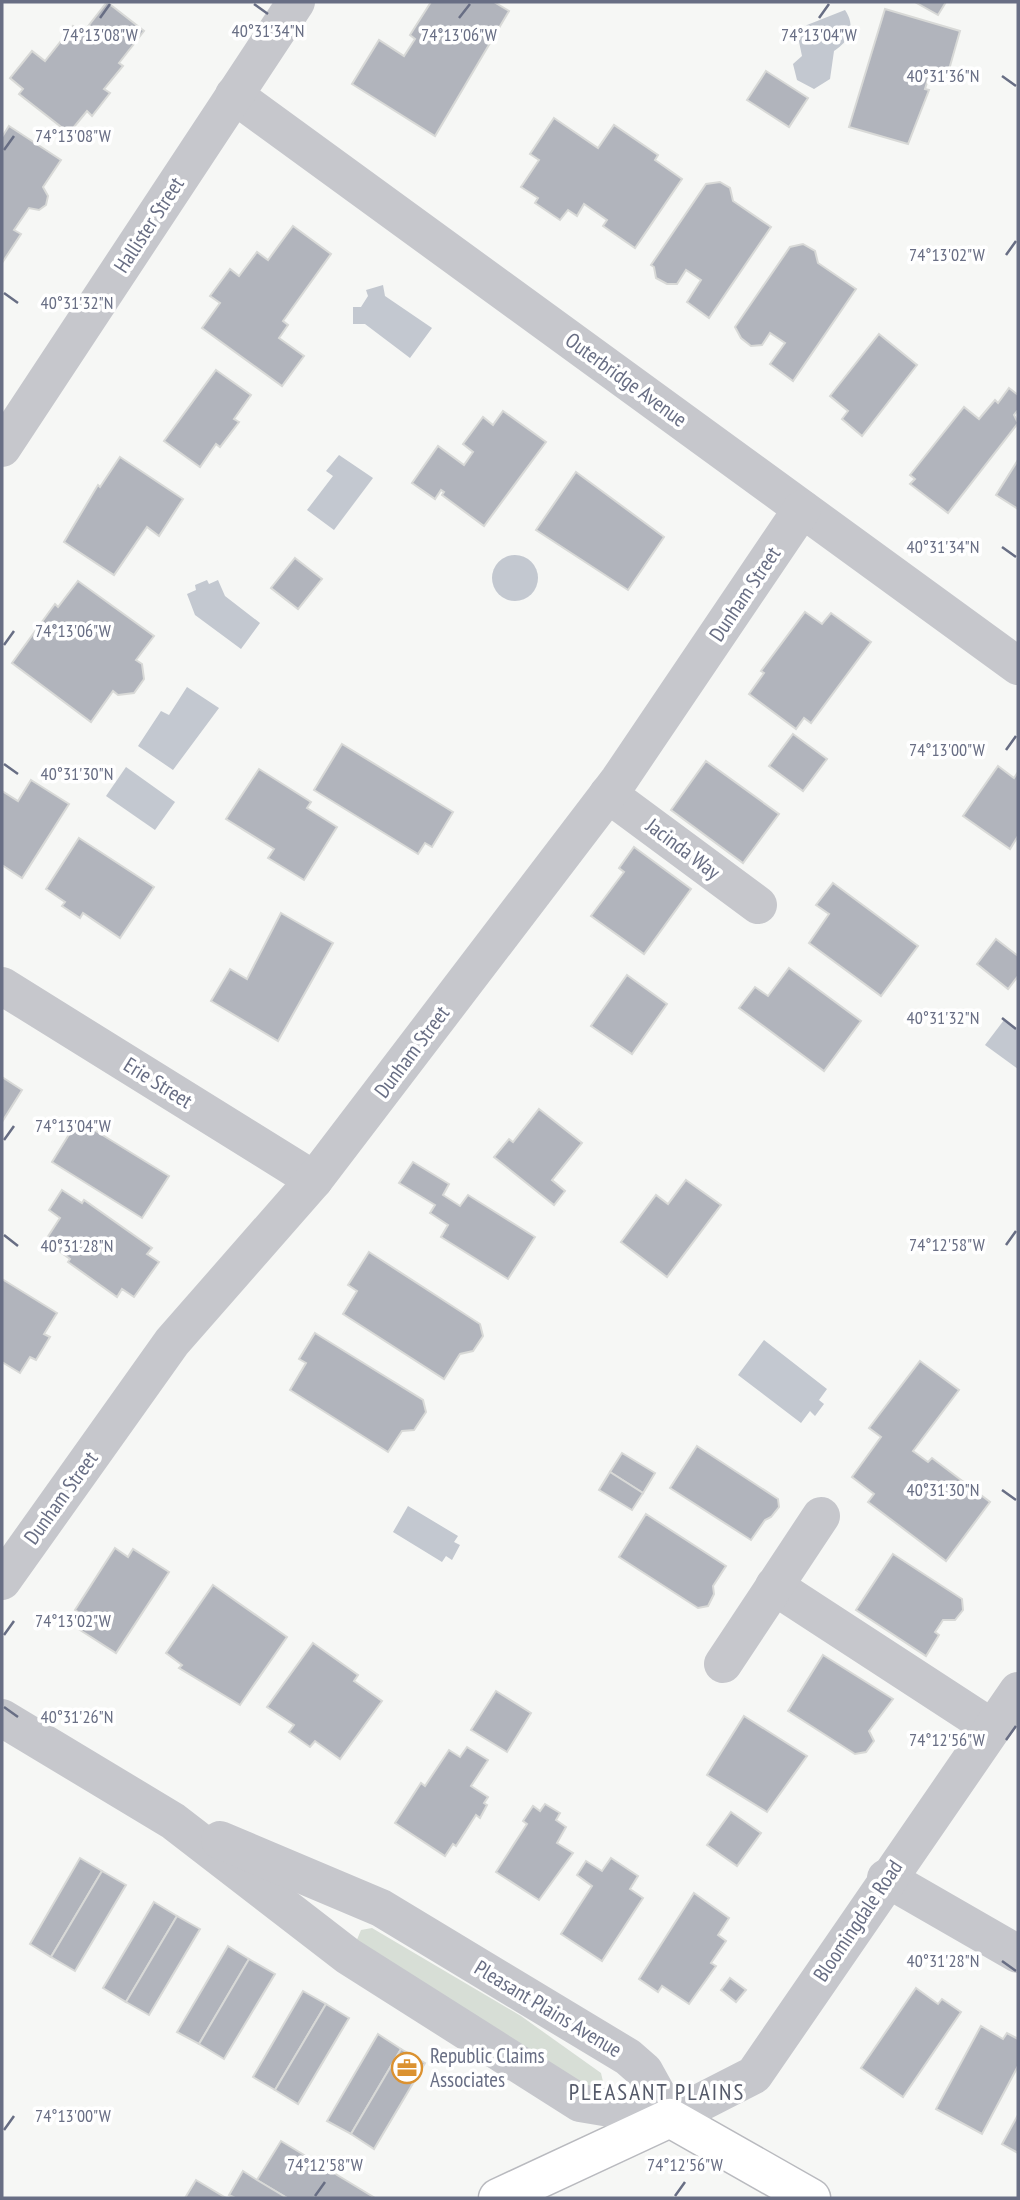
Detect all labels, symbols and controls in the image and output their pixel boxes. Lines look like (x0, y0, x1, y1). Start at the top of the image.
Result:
text: 40°31'34"N (232, 19, 304, 42)
text: 74°13'08"W (62, 23, 138, 46)
text: 74°13'06"W (421, 23, 497, 46)
text: 74°13'04"W (781, 23, 857, 46)
text: 40°31'36"N (907, 64, 979, 87)
text: 74°13'08"W (35, 124, 111, 147)
street label: Hallister Street (108, 171, 190, 278)
text: 74°13'02"W (909, 243, 985, 266)
text: 40°31'32"N (41, 291, 113, 314)
street label: Outerbridge Avenue (560, 326, 692, 433)
text: 40°31'34"N (907, 535, 979, 558)
street label: Dunham Street (703, 541, 786, 646)
text: 74°13'06"W (35, 619, 111, 642)
text: 74°13'00"W (909, 738, 985, 761)
text: 40°31'30"N (41, 762, 113, 785)
street label: Jacinda Way (640, 811, 726, 885)
street label: Dunham Street (368, 1000, 455, 1103)
text: 40°31'32"N (907, 1006, 979, 1029)
street label: Erie Street (119, 1051, 198, 1114)
text: 74°13'04"W (35, 1114, 111, 1137)
text: 74°12'58"W (909, 1233, 985, 1256)
text: 40°31'28"N (41, 1234, 113, 1257)
street label: Dunham Street (18, 1446, 104, 1550)
text: 40°31'30"N (907, 1478, 979, 1501)
text: 74°13'02"W (35, 1609, 111, 1632)
text: 40°31'26"N (41, 1705, 113, 1728)
text: 74°12'56"W (909, 1728, 985, 1751)
street label: Bloomingdale Road (807, 1855, 908, 1987)
text: 40°31'28"N (907, 1949, 979, 1972)
street label: Pleasant Plains Avenue (470, 1954, 627, 2063)
place label: Republic Claims Associates (430, 2042, 545, 2093)
office icon: Republic Claims Associates (390, 2051, 424, 2085)
district label: PLEASANT PLAINS (569, 2077, 745, 2106)
text: 74°13'00"W (35, 2104, 111, 2127)
text: 74°12'58"W (287, 2153, 363, 2176)
text: 74°12'56"W (647, 2153, 723, 2176)

